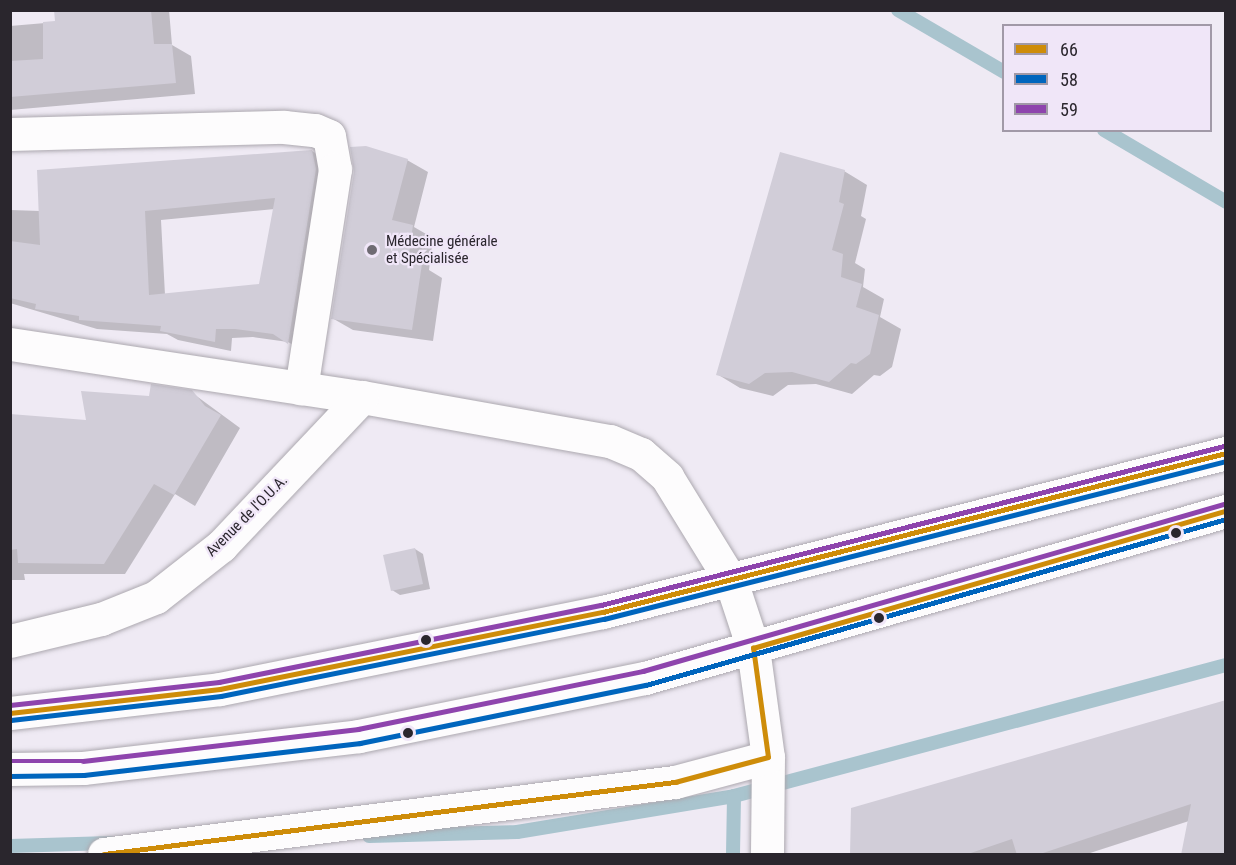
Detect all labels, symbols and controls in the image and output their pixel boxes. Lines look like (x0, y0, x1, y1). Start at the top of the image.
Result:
legend (1002, 24, 1212, 132)
text: 66 (1060, 39, 1078, 60)
text: 58 (1060, 69, 1078, 90)
text: 59 (1060, 99, 1078, 120)
place label: Médecine générale et Spécialisée (386, 232, 498, 267)
marker: Médecine générale et Spécialisée (363, 241, 381, 259)
street label: Avenue de l'O.U.A. (203, 472, 291, 560)
unlabelled marker (1170, 527, 1182, 539)
unlabelled marker (873, 612, 885, 624)
unlabelled marker (420, 634, 432, 646)
unlabelled marker (402, 727, 414, 739)

